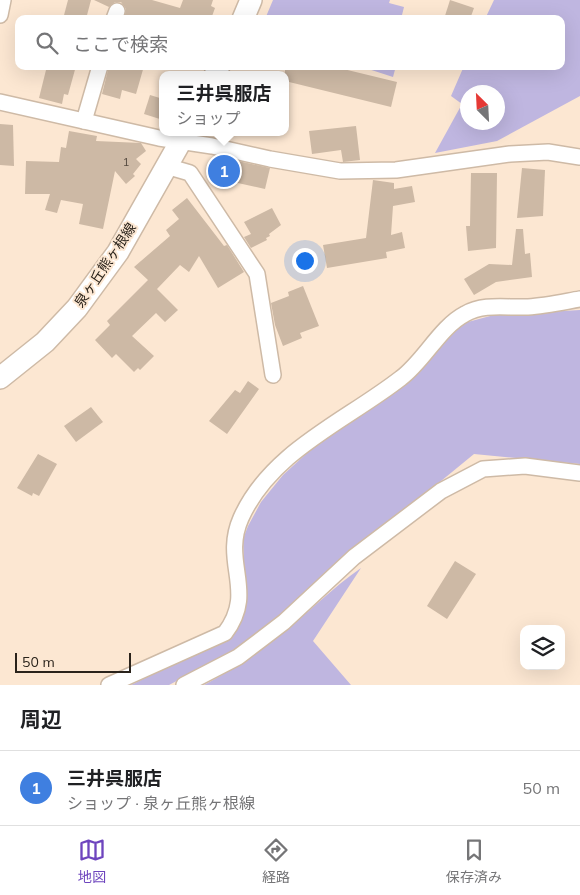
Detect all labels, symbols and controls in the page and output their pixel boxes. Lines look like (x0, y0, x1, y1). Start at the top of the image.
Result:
search box (15, 15, 565, 70)
icon: search (33, 29, 61, 57)
text: ここで検索 (73, 32, 168, 56)
popup (159, 71, 289, 136)
text: 三井呉服店 (176, 81, 272, 105)
north arrow (460, 85, 505, 130)
text: ショップ (176, 108, 241, 128)
pin: 1 (208, 152, 240, 190)
house number: 1 (123, 155, 129, 169)
street label: 泉ヶ丘熊ヶ根線 (70, 219, 140, 311)
your location (292, 248, 318, 274)
map controls (520, 625, 565, 670)
button: layers (520, 625, 565, 670)
scale bar (15, 650, 131, 673)
text: 50 m (22, 653, 55, 671)
text: 周辺 (20, 706, 62, 732)
text: 三井呉服店 (67, 766, 162, 790)
text: 1 (31, 778, 41, 798)
text: 50 m (523, 778, 560, 798)
text: ショップ · 泉ヶ丘熊ヶ根線 (67, 793, 255, 813)
tab: 地図 (78, 836, 106, 886)
tab: 経路 (262, 836, 290, 886)
tab: 保存済み (446, 836, 502, 886)

